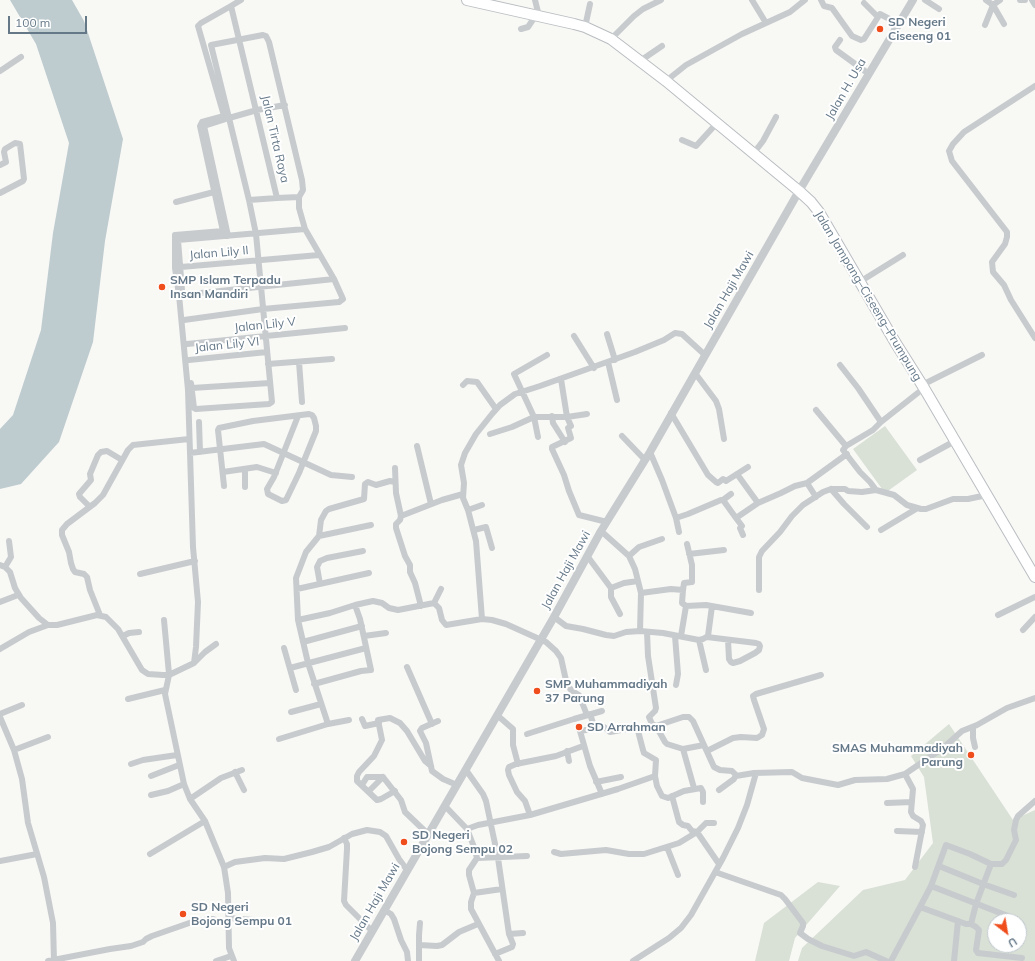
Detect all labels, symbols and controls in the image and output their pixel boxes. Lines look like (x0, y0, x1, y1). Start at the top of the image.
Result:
scale bar (10, 8, 89, 34)
text: 100 m (15, 15, 50, 30)
place label: SD Negeri Ciseeng 01 (888, 15, 951, 43)
marker: SD Negeri Ciseeng 01 (875, 24, 885, 34)
street label: Jalan H. Usa (823, 56, 869, 122)
street label: Jalan Tirta Raya (258, 94, 292, 184)
street label: Jalan Jampang–Ciseeng–Prumpung (811, 208, 925, 384)
street label: Jalan Lily II (189, 243, 249, 263)
street label: Jalan Haji Mawi (701, 249, 757, 331)
place label: SMP Islam Terpadu Insan Mandiri (170, 273, 281, 301)
marker: SMP Islam Terpadu Insan Mandiri (157, 282, 167, 292)
street label: Jalan Lily V (234, 315, 296, 335)
street label: Jalan Lily VI (194, 334, 260, 356)
street label: Jalan Haji Mawi (539, 528, 593, 612)
place label: SMP Muhammadiyah 37 Parung (545, 677, 667, 705)
marker: SMP Muhammadiyah 37 Parung (532, 686, 542, 696)
place label: SD Arrahman (587, 720, 666, 734)
marker: SD Arrahman (574, 722, 584, 732)
place label: SMAS Muhammadiyah Parung (832, 741, 963, 769)
marker: SMAS Muhammadiyah Parung (966, 750, 976, 760)
place label: SD Negeri Bojong Sempu 02 (412, 828, 513, 856)
marker: SD Negeri Bojong Sempu 02 (399, 837, 409, 847)
street label: Jalan Haji Mawi (347, 861, 403, 943)
place label: SD Negeri Bojong Sempu 01 (191, 900, 292, 928)
marker: SD Negeri Bojong Sempu 01 (178, 909, 188, 919)
north arrow (987, 913, 1027, 953)
text: U (1006, 934, 1020, 951)

